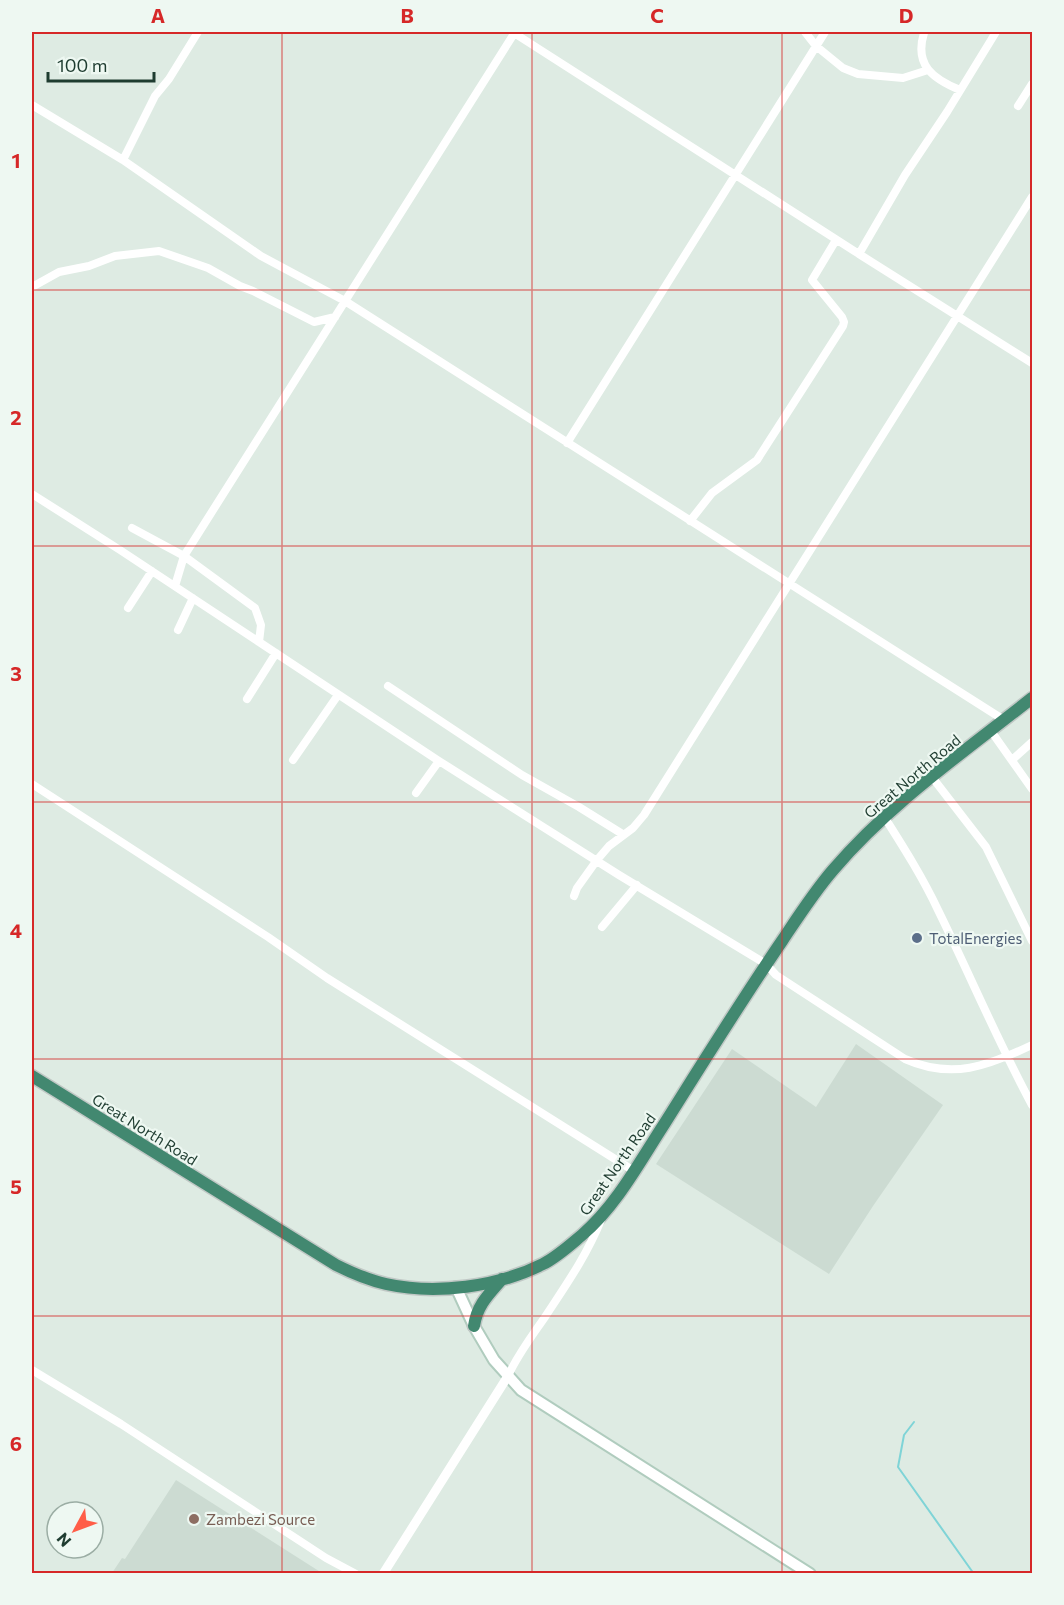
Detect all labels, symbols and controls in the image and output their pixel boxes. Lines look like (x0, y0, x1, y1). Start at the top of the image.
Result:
text: A (151, 3, 165, 27)
text: B (400, 3, 414, 27)
text: C (650, 3, 664, 27)
text: D (899, 3, 913, 27)
scale bar (48, 45, 154, 83)
text: 100 m (57, 54, 107, 76)
text: 1 (11, 148, 21, 172)
text: 2 (10, 405, 22, 429)
text: 3 (10, 661, 22, 685)
street label: Great North Road (860, 730, 964, 822)
text: 4 (10, 918, 22, 942)
place label: TotalEnergies (929, 929, 1022, 947)
marker: TotalEnergies (910, 931, 924, 945)
street label: Great North Road (89, 1089, 201, 1169)
street label: Great North Road (575, 1110, 659, 1218)
text: 5 (10, 1174, 22, 1198)
text: 6 (10, 1431, 22, 1455)
north arrow (45, 1500, 105, 1560)
place label: Zambezi Source (206, 1510, 315, 1528)
marker: Zambezi Source (187, 1512, 201, 1526)
text: N (52, 1529, 74, 1551)

